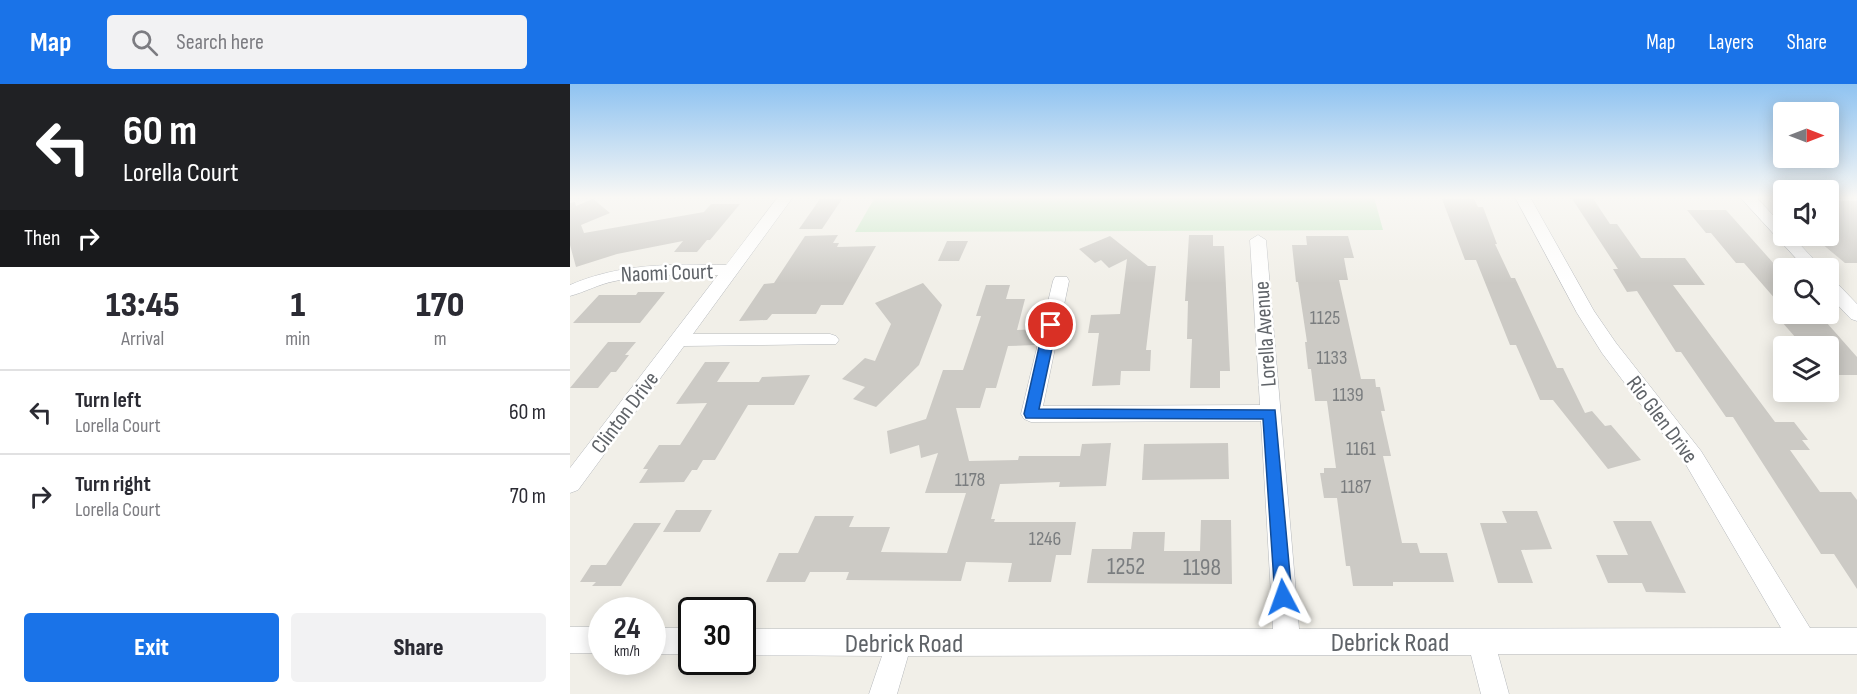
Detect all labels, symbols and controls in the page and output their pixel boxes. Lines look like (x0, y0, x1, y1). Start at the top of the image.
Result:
search box (107, 15, 527, 69)
text: Map (30, 26, 71, 59)
icon: search (128, 26, 161, 59)
text: Search here (176, 29, 264, 56)
text: Map (1646, 30, 1675, 55)
text: Layers (1708, 30, 1754, 55)
text: Share (1787, 30, 1827, 55)
north arrow (1773, 102, 1839, 168)
map controls (1773, 102, 1839, 402)
text: 60 m (123, 106, 197, 157)
icon: left (24, 108, 102, 186)
text: Lorella Court (123, 157, 238, 189)
button: sound (1773, 180, 1839, 246)
icon: right (72, 222, 105, 255)
text: Then (24, 225, 60, 252)
street label: Naomi Court (620, 258, 714, 289)
button: search (1773, 258, 1839, 324)
street label: Lorella Avenue (1248, 280, 1283, 388)
text: 13:45 (106, 284, 180, 327)
text: 1 (290, 284, 305, 327)
text: 170 (416, 284, 464, 327)
pin (1025, 299, 1076, 350)
house number: 1125 (1310, 306, 1340, 330)
icon: arrive (1034, 308, 1067, 341)
text: Arrival (121, 327, 164, 351)
text: min (285, 327, 310, 351)
text: m (434, 327, 447, 351)
button: layers (1773, 336, 1839, 402)
house number: 1133 (1317, 346, 1347, 370)
street label: Clinton Drive (586, 366, 665, 459)
street label: Rio Glen Drive (1620, 371, 1703, 469)
house number: 1139 (1332, 383, 1364, 407)
text: Turn left (75, 387, 141, 414)
icon: left (24, 396, 57, 429)
text: 60 m (509, 399, 546, 426)
text: Lorella Court (75, 414, 161, 438)
house number: 1161 (1346, 437, 1376, 461)
house number: 1178 (955, 468, 985, 492)
text: Turn right (75, 471, 151, 498)
house number: 1187 (1341, 475, 1371, 499)
icon: right (24, 480, 57, 513)
text: 70 m (510, 483, 546, 510)
text: Lorella Court (75, 498, 161, 522)
house number: 1246 (1029, 527, 1061, 551)
house number: 1252 (1107, 552, 1145, 581)
house number: 1198 (1183, 553, 1221, 582)
position arrow (1251, 565, 1315, 629)
speed limit sign: 30 (678, 597, 756, 675)
text: 24 (614, 611, 640, 647)
button: Exit (24, 613, 279, 682)
button: Share (291, 613, 546, 682)
street label: Debrick Road (1331, 627, 1449, 659)
street label: Debrick Road (845, 628, 963, 660)
text: km/h (614, 642, 640, 661)

